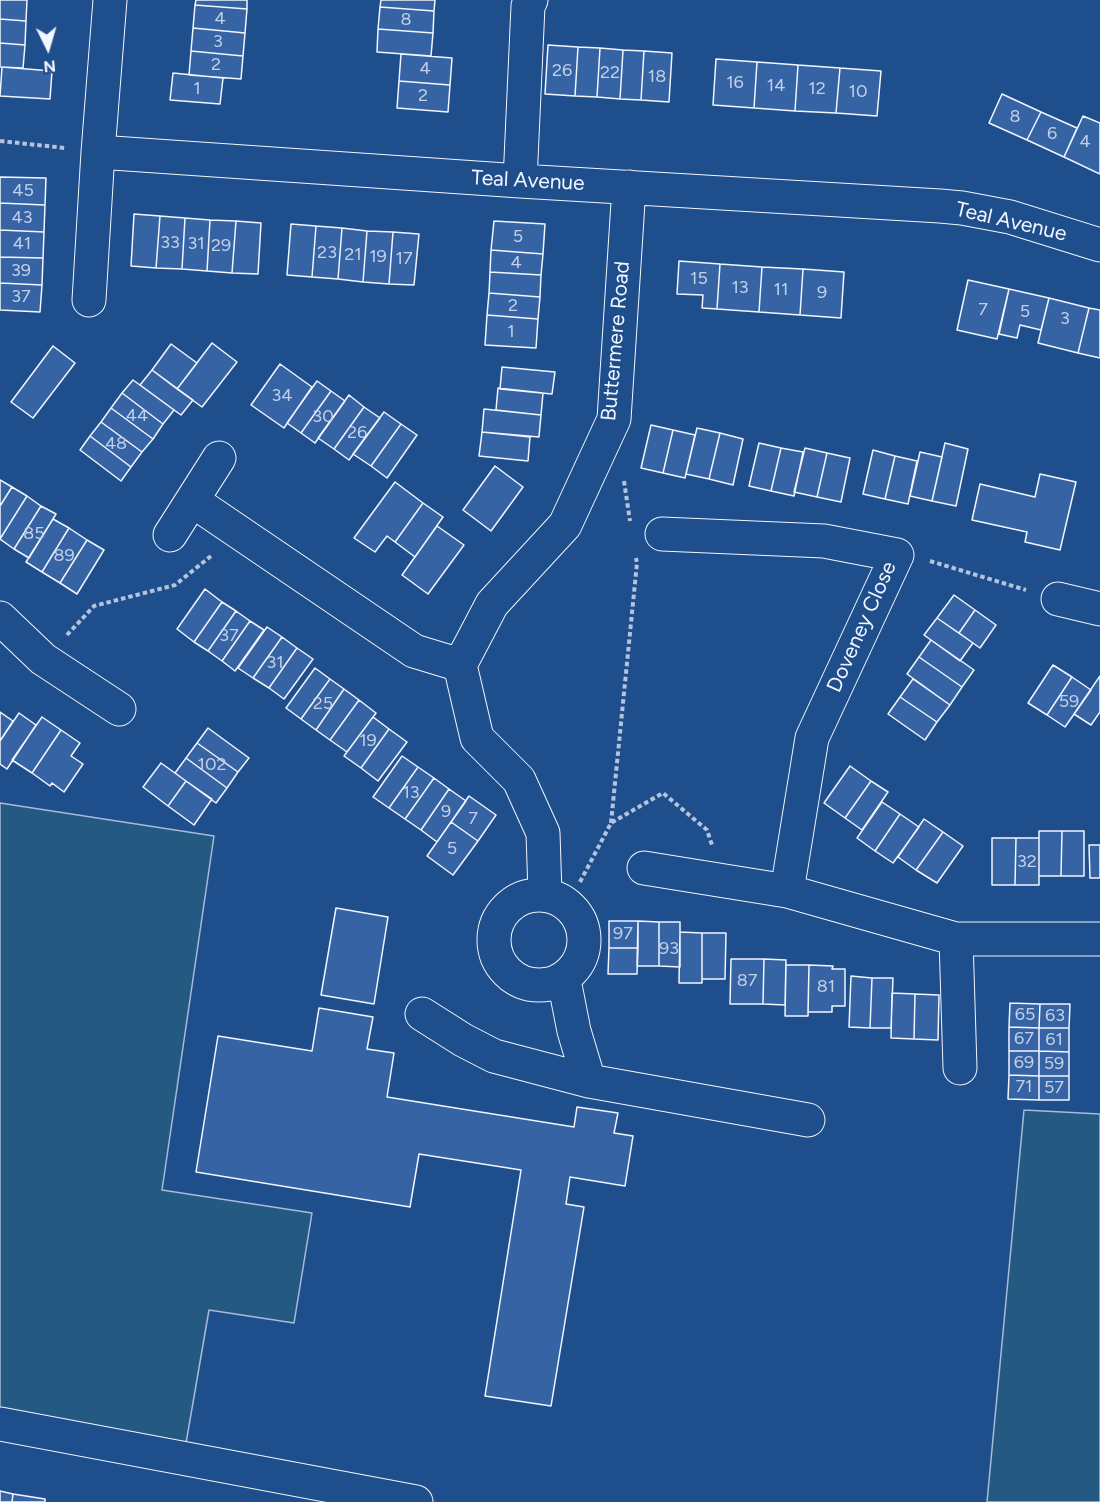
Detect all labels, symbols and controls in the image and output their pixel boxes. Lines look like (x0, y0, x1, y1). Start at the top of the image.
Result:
house number: 4 (214, 8, 226, 30)
house number: 8 (400, 9, 412, 31)
north arrow (18, 18, 78, 78)
house number: 3 (213, 31, 223, 53)
house number: 2 (211, 54, 221, 76)
text: N (43, 56, 57, 76)
house number: 4 (419, 58, 431, 80)
house number: 26 (552, 60, 572, 82)
house number: 22 (600, 62, 620, 84)
house number: 18 (648, 66, 666, 88)
house number: 16 (726, 72, 744, 94)
house number: 14 (767, 75, 785, 97)
house number: 1 (193, 78, 201, 100)
house number: 12 (808, 78, 826, 100)
house number: 10 (849, 81, 867, 103)
house number: 2 (418, 85, 428, 107)
house number: 8 (1009, 106, 1021, 128)
house number: 6 (1047, 123, 1057, 145)
house number: 4 (1079, 131, 1091, 153)
street label: Teal Avenue (471, 165, 585, 197)
house number: 45 (12, 180, 34, 202)
street label: Teal Avenue (953, 197, 1069, 247)
house number: 43 (12, 207, 32, 229)
house number: 5 (513, 226, 523, 248)
house number: 33 (160, 232, 180, 254)
house number: 41 (13, 233, 31, 255)
house number: 31 (187, 233, 205, 255)
house number: 29 (211, 235, 231, 257)
house number: 23 (317, 242, 337, 264)
house number: 21 (344, 244, 362, 266)
house number: 19 (369, 246, 387, 268)
house number: 17 (395, 248, 413, 270)
house number: 4 (510, 252, 522, 274)
house number: 39 (11, 260, 31, 282)
street label: Buttermere Road (596, 260, 636, 422)
house number: 15 (690, 268, 708, 290)
house number: 13 (731, 277, 749, 299)
house number: 11 (774, 279, 788, 301)
house number: 9 (817, 282, 827, 304)
house number: 37 (11, 286, 31, 308)
house number: 2 (508, 295, 518, 317)
house number: 7 (978, 299, 988, 321)
house number: 5 (1020, 301, 1030, 323)
house number: 3 (1060, 308, 1070, 330)
house number: 1 (507, 321, 515, 343)
house number: 34 (272, 385, 292, 407)
house number: 44 (126, 405, 148, 427)
house number: 30 (312, 406, 334, 428)
house number: 26 (347, 422, 367, 444)
house number: 48 (105, 433, 127, 455)
house number: 85 (23, 523, 45, 545)
house number: 89 (53, 545, 75, 567)
street label: Doveney Close (822, 558, 902, 696)
house number: 37 (219, 625, 239, 647)
house number: 31 (266, 652, 284, 674)
house number: 59 (1059, 691, 1079, 713)
house number: 25 (313, 693, 333, 715)
house number: 19 (359, 730, 377, 752)
house number: 102 (197, 754, 227, 776)
house number: 13 (402, 782, 420, 804)
house number: 9 (441, 801, 451, 823)
house number: 7 (468, 808, 478, 830)
house number: 5 (447, 838, 457, 860)
house number: 32 (1017, 851, 1037, 873)
house number: 97 (613, 923, 633, 945)
house number: 93 (659, 938, 679, 960)
house number: 87 (737, 970, 757, 992)
house number: 81 (817, 976, 835, 998)
house number: 65 (1015, 1004, 1035, 1026)
house number: 63 (1045, 1005, 1065, 1027)
house number: 67 (1014, 1028, 1034, 1050)
house number: 61 (1045, 1029, 1063, 1051)
house number: 69 (1014, 1052, 1034, 1074)
house number: 59 (1044, 1053, 1064, 1075)
house number: 71 (1015, 1076, 1033, 1098)
house number: 57 (1044, 1077, 1064, 1099)

